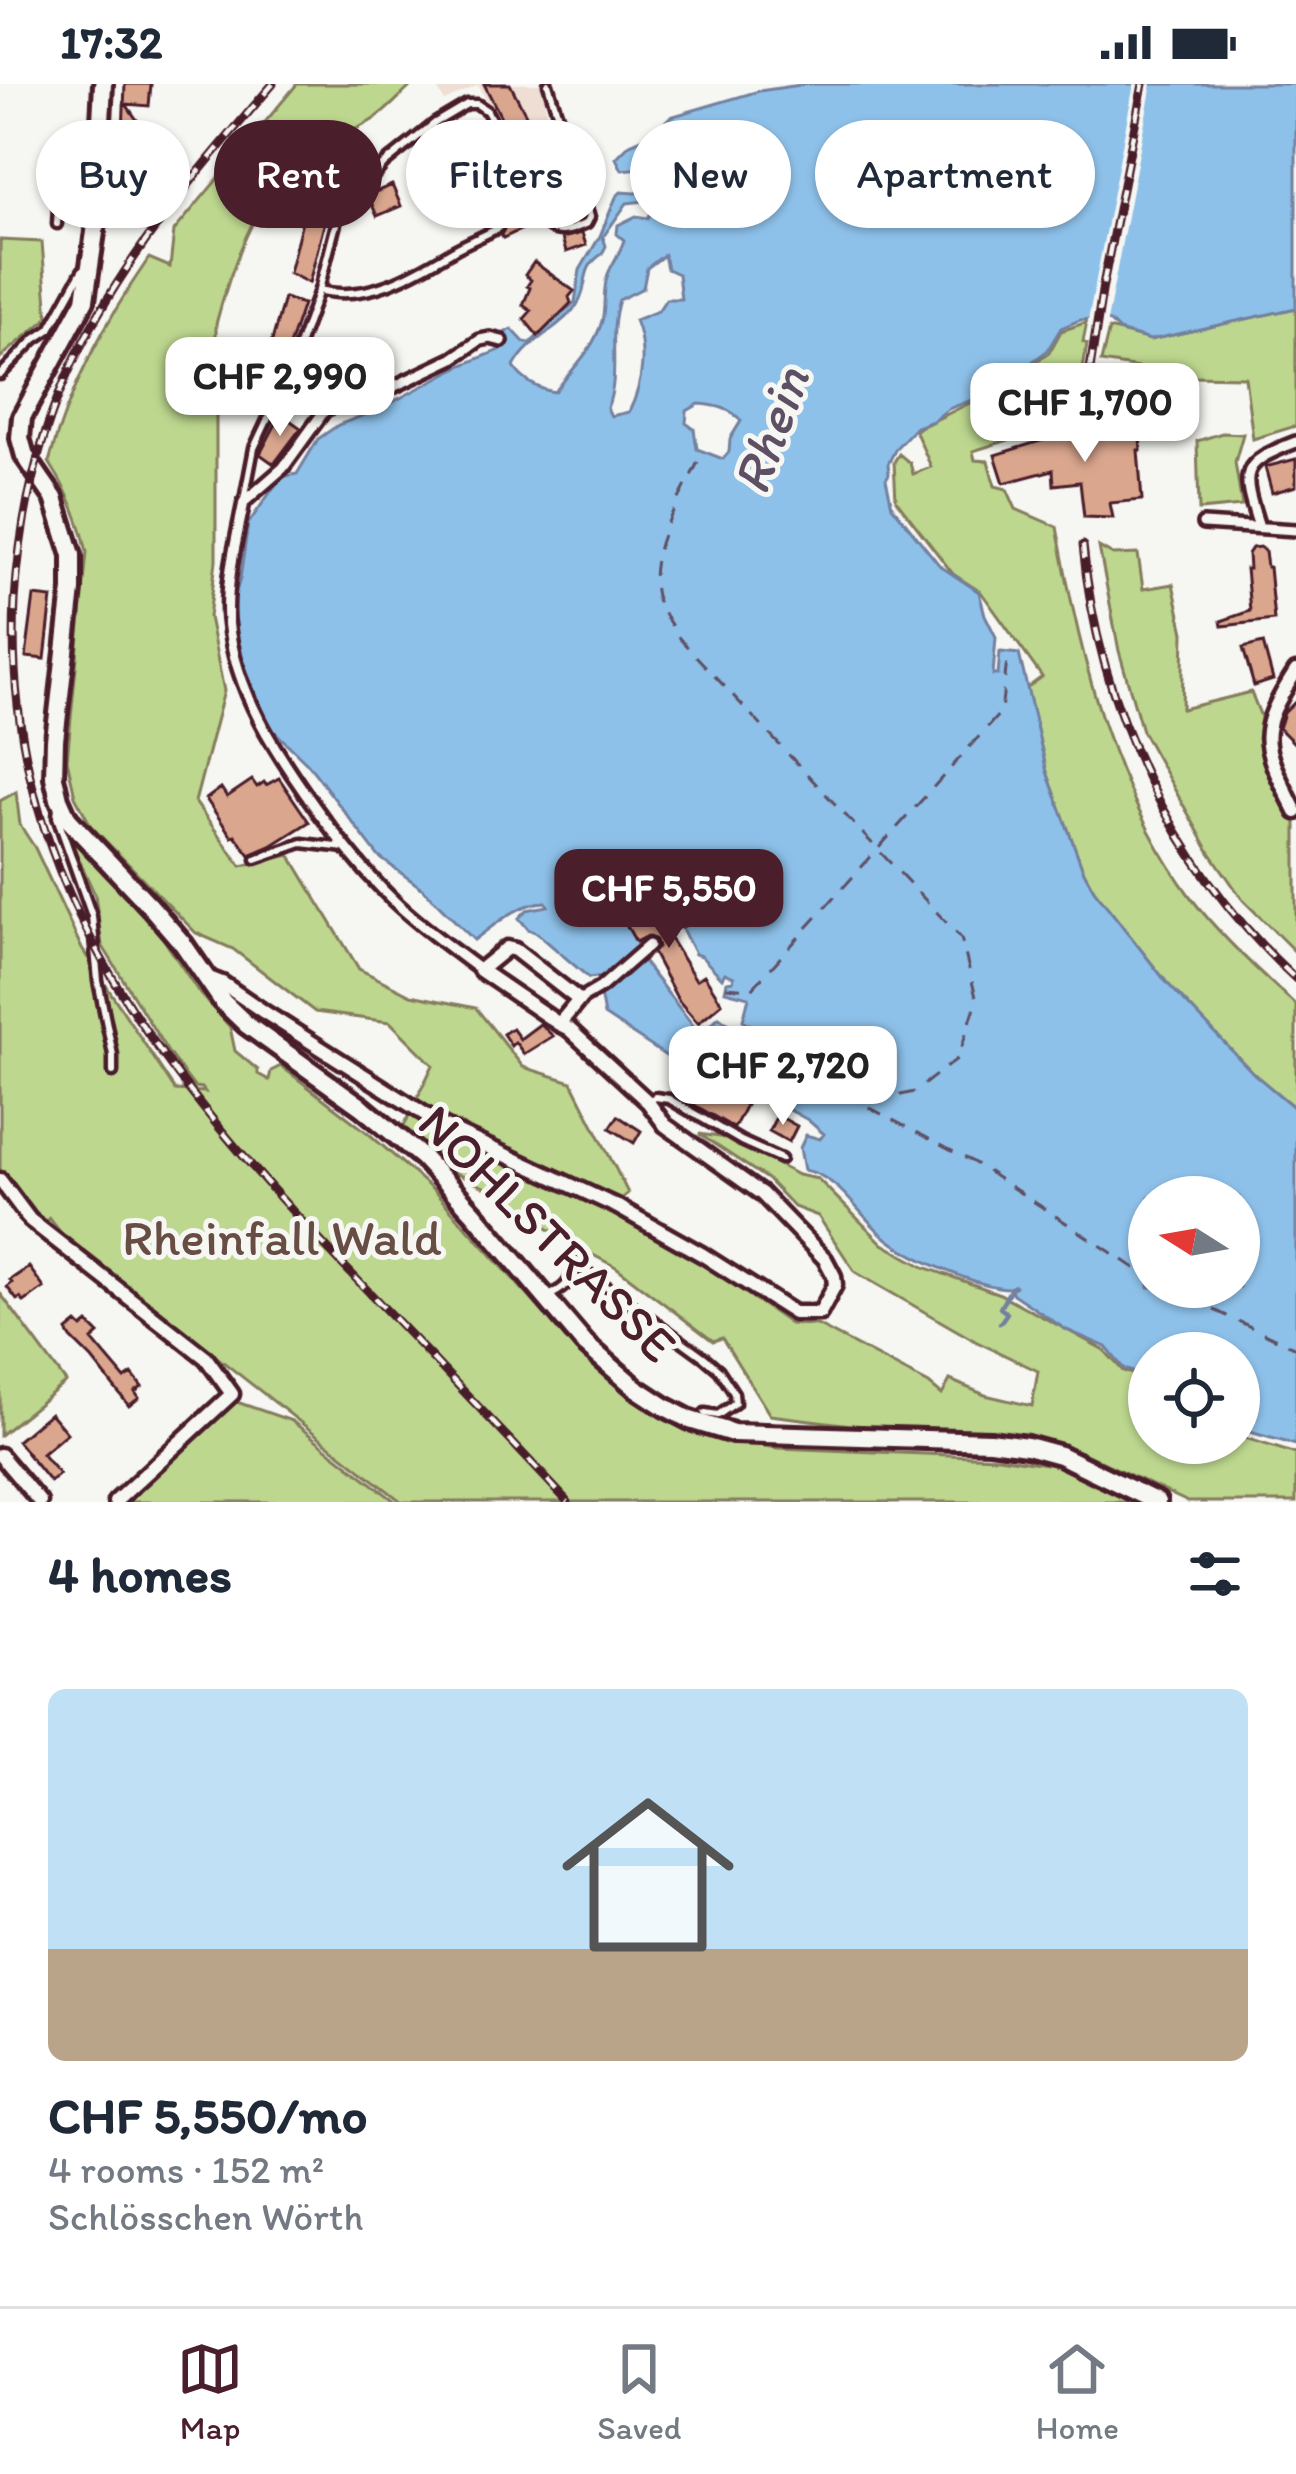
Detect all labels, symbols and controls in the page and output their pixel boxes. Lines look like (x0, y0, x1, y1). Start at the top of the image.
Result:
text: 17:32 (60, 15, 162, 69)
chip: Buy (36, 120, 190, 228)
chip: Rent (214, 120, 382, 228)
chip: Filters (406, 120, 606, 228)
chip: New (630, 120, 791, 228)
chip: Apartment (815, 120, 1095, 228)
pin: CHF 2,990 (143, 337, 417, 439)
text: CHF 2,990 (192, 352, 368, 399)
water label: Rhein (718, 358, 823, 502)
pin: CHF 1,700 (948, 363, 1222, 465)
text: CHF 1,700 (997, 378, 1173, 425)
pin: CHF 5,550 (532, 849, 806, 951)
text: CHF 5,550 (581, 864, 757, 911)
pin: CHF 2,720 (646, 1026, 920, 1128)
text: CHF 2,720 (696, 1041, 870, 1088)
street label: NOHLSTRASSE (406, 1092, 689, 1375)
north arrow (1128, 1176, 1260, 1308)
map controls (1128, 1176, 1260, 1464)
park label: Rheinfall Wald (122, 1207, 442, 1268)
button: locate (1128, 1332, 1260, 1464)
icon: filters (1182, 1541, 1248, 1607)
text: 4 homes (48, 1544, 232, 1605)
icon: home (540, 1767, 756, 1983)
text: CHF 5,550/mo (48, 2085, 368, 2146)
text: 4 rooms · 152 m² (48, 2146, 324, 2193)
text: Schlösschen Wörth (48, 2193, 363, 2240)
tab: Map (177, 2336, 243, 2447)
tab: Saved (597, 2336, 681, 2447)
tab: Home (1036, 2336, 1119, 2447)

